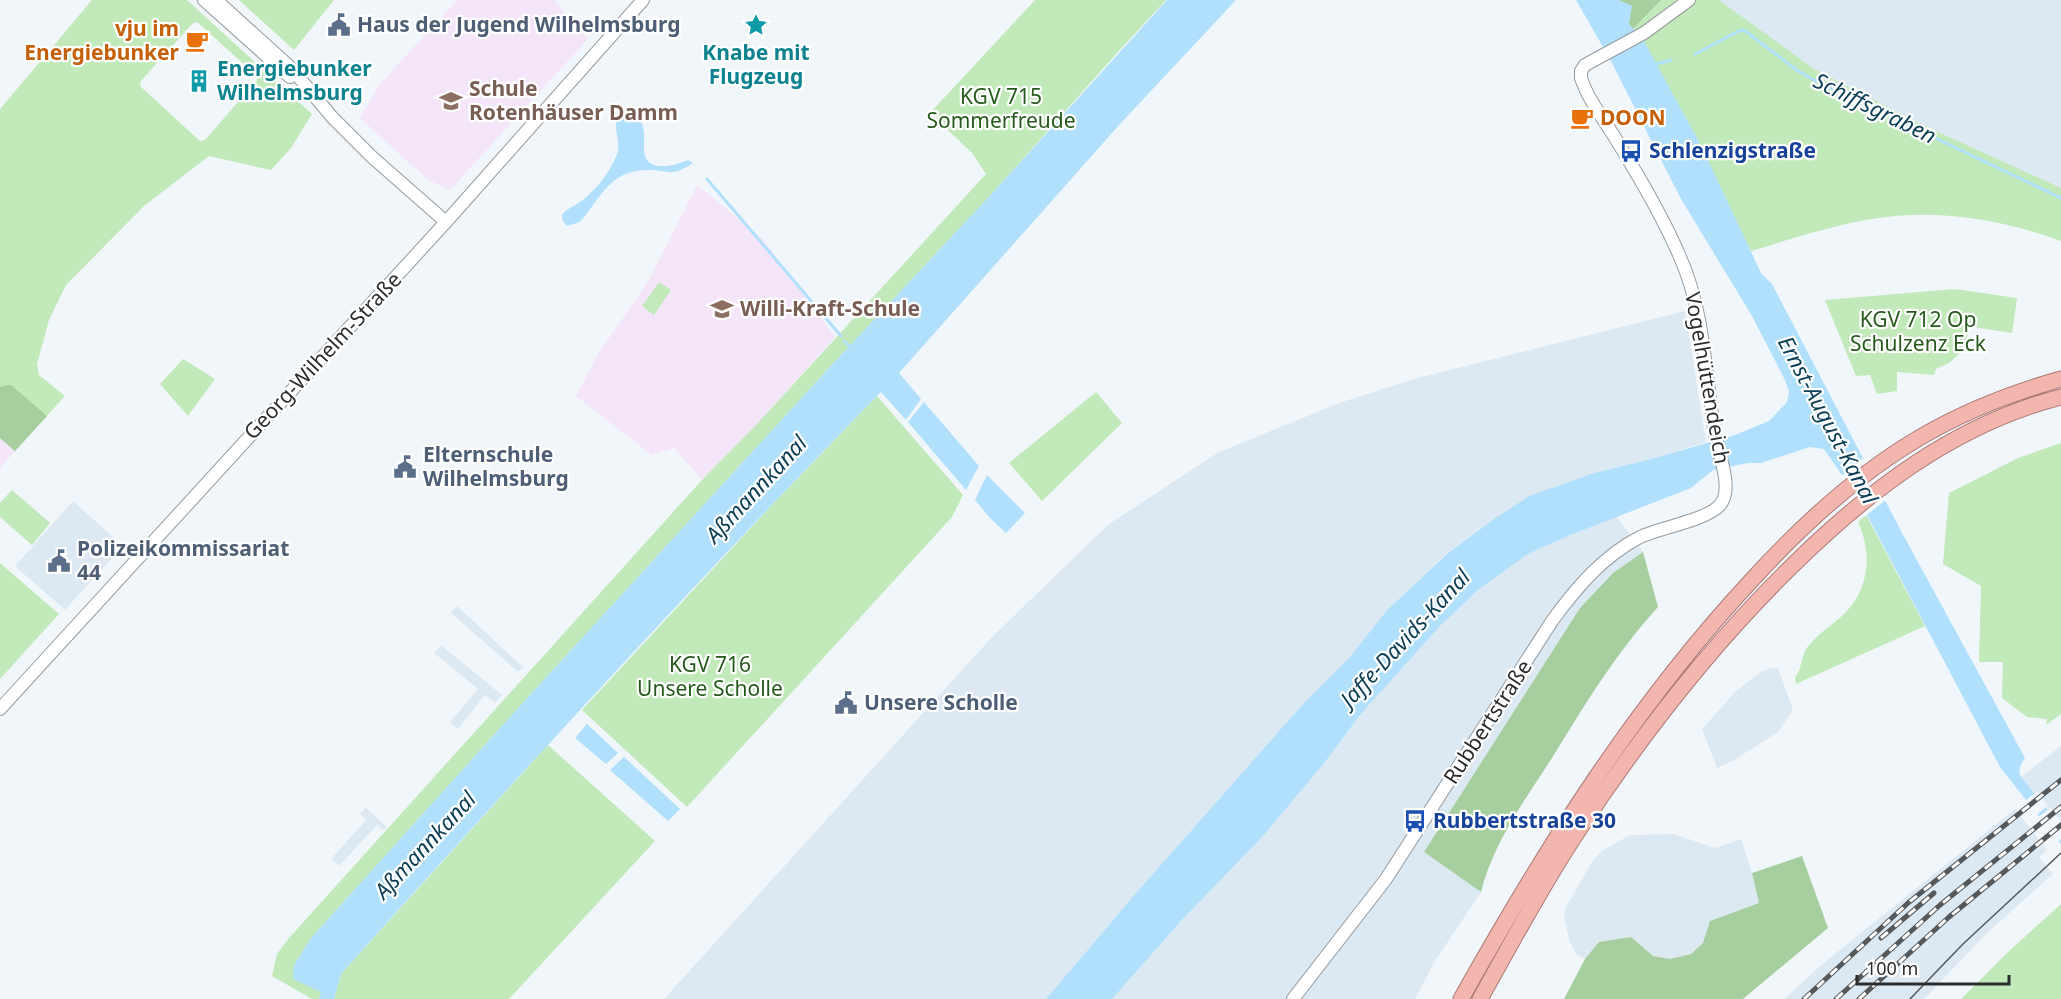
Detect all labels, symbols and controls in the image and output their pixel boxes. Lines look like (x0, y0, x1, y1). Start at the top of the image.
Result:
place label: Haus der Jugend Wilhelmsburg (357, 10, 680, 38)
public building icon: Haus der Jugend Wilhelmsburg (326, 12, 352, 38)
place icon: Knabe mit Flugzeug (743, 12, 769, 38)
place label: vju im Energiebunker (24, 14, 180, 66)
cafe icon: vju im Energiebunker (184, 28, 210, 54)
place label: Knabe mit Flugzeug (702, 38, 810, 90)
place label: Energiebunker Wilhelmsburg (217, 54, 372, 106)
water label: Schiffsgraben (1809, 64, 1942, 150)
building icon: Energiebunker Wilhelmsburg (186, 68, 212, 94)
place label: Schule Rotenhäuser Damm (469, 74, 678, 126)
park label: KGV 715 Sommerfreude (926, 82, 1076, 134)
school or university icon: Schule Rotenhäuser Damm (438, 88, 464, 114)
place label: DOON (1600, 103, 1666, 131)
cafe icon: DOON (1569, 105, 1595, 131)
place label: Schlenzigstraße (1649, 136, 1816, 164)
bus stop icon: Schlenzigstraße (1618, 138, 1644, 164)
street label: Georg-Wilhelm-Straße (237, 266, 407, 445)
street label: Vogelhüttendeich (1679, 290, 1737, 466)
place label: Willi-Kraft-Schule (740, 294, 920, 322)
school or university icon: Willi-Kraft-Schule (709, 296, 735, 322)
park label: KGV 712 Op Schulzenz Eck (1850, 305, 1987, 357)
water label: Ernst-August-Kanal (1772, 330, 1887, 510)
water label: Aßmannkanal (696, 427, 814, 550)
place label: Elternschule Wilhelmsburg (423, 440, 569, 492)
public building icon: Elternschule Wilhelmsburg (392, 454, 418, 480)
place label: Polizeikommissariat 44 (77, 534, 289, 586)
public building icon: Polizeikommissariat 44 (46, 548, 72, 574)
water label: Jaffe-Davids-Kanal (1330, 561, 1477, 716)
park label: KGV 716 Unsere Scholle (637, 650, 783, 702)
street label: Rubbertstraße (1437, 654, 1538, 789)
place label: Unsere Scholle (864, 688, 1018, 716)
public building icon: Unsere Scholle (833, 690, 859, 716)
water label: Aßmannkanal (365, 783, 483, 906)
place label: Rubbertstraße 30 (1433, 806, 1616, 834)
bus stop icon: Rubbertstraße 30 (1402, 808, 1428, 834)
scale bar (1857, 948, 2008, 986)
text: 100 m (1866, 956, 1918, 980)

